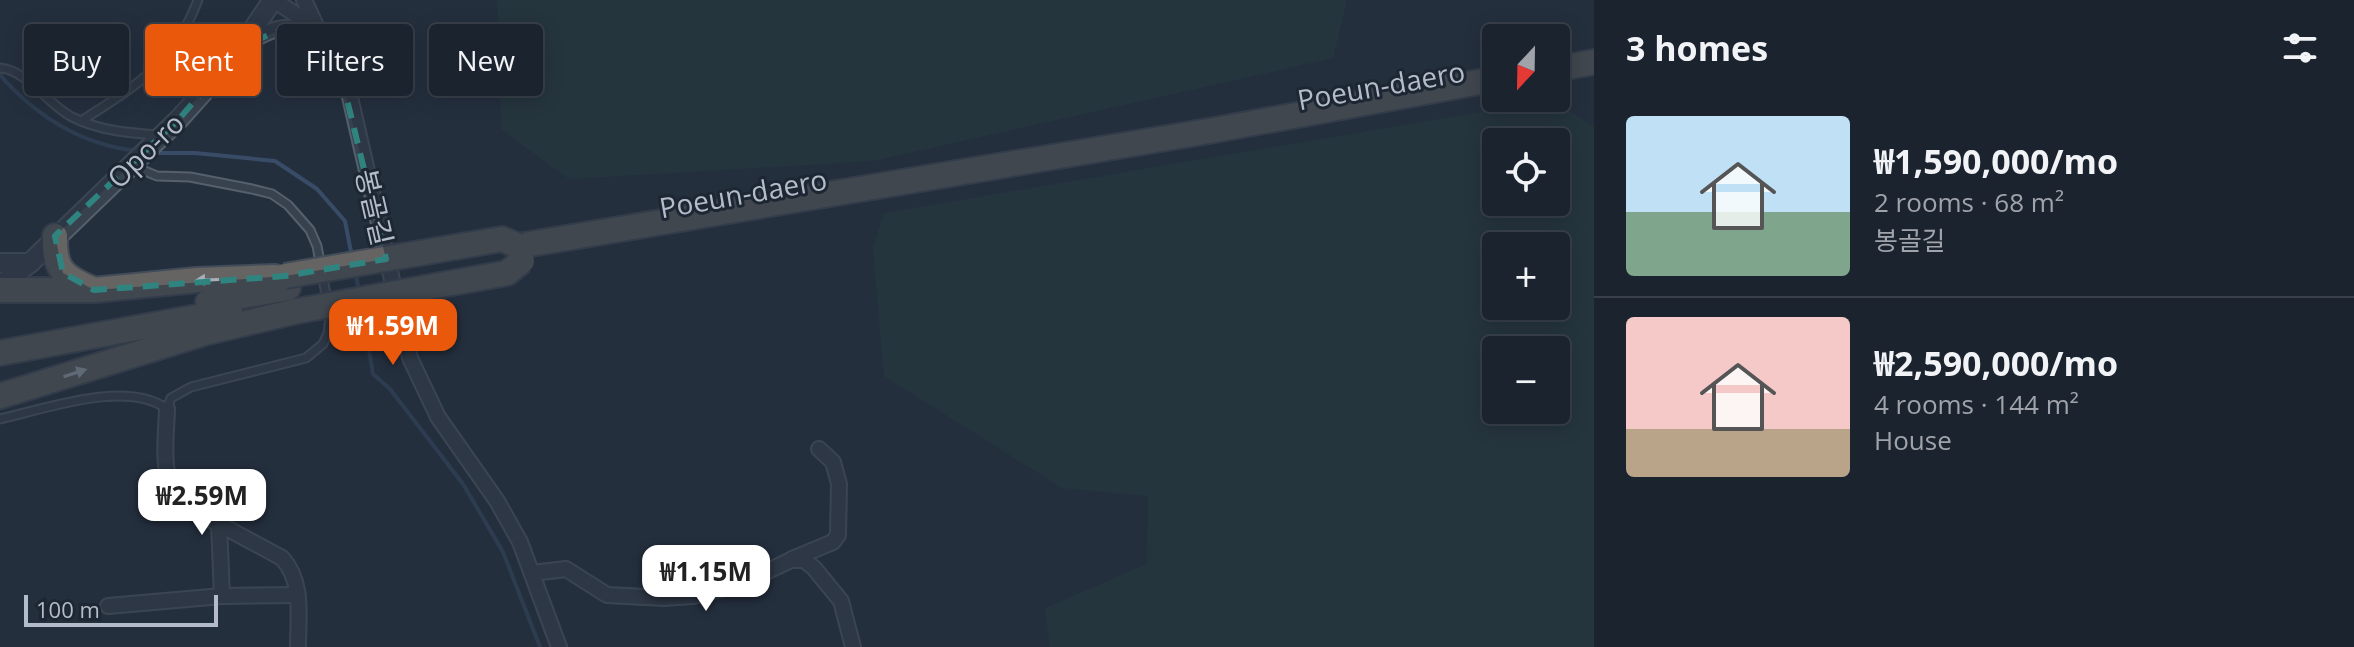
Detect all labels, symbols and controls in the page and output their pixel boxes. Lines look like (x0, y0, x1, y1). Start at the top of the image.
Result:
chip: Buy (24, 24, 129, 96)
chip: Rent (145, 24, 261, 96)
chip: Filters (277, 24, 413, 96)
chip: New (429, 24, 543, 96)
north arrow (1482, 24, 1570, 112)
map controls (1482, 24, 1570, 424)
text: 3 homes (1626, 25, 1768, 71)
icon: filters (2278, 26, 2322, 70)
street label: Poeun-daero (1294, 52, 1468, 118)
street label: Opo-ro (98, 104, 192, 196)
button: locate (1482, 128, 1570, 216)
text: ₩1,590,000/mo (1874, 138, 2118, 184)
icon: home (1690, 148, 1786, 244)
street label: Poeun-daero (656, 160, 830, 226)
street label: 봉골길 (348, 165, 402, 249)
text: 2 rooms · 68 m² (1874, 184, 2064, 220)
text: 봉골길 (1874, 222, 1946, 258)
button: + (1482, 232, 1570, 320)
one-way arrow (194, 273, 219, 286)
pin: ₩1.59M (328, 299, 458, 367)
text: ₩1.59M (347, 307, 439, 343)
button: − (1482, 336, 1570, 424)
text: ₩2,590,000/mo (1874, 340, 2118, 386)
icon: home (1690, 349, 1786, 445)
one-way arrow (63, 367, 87, 379)
text: 4 rooms · 144 m² (1874, 386, 2079, 422)
text: House (1874, 422, 1952, 458)
pin: ₩2.59M (137, 469, 267, 537)
text: ₩2.59M (156, 477, 248, 513)
pin: ₩1.15M (641, 545, 771, 613)
text: ₩1.15M (660, 553, 752, 589)
scale bar (24, 591, 218, 627)
text: 100 m (36, 594, 100, 624)

